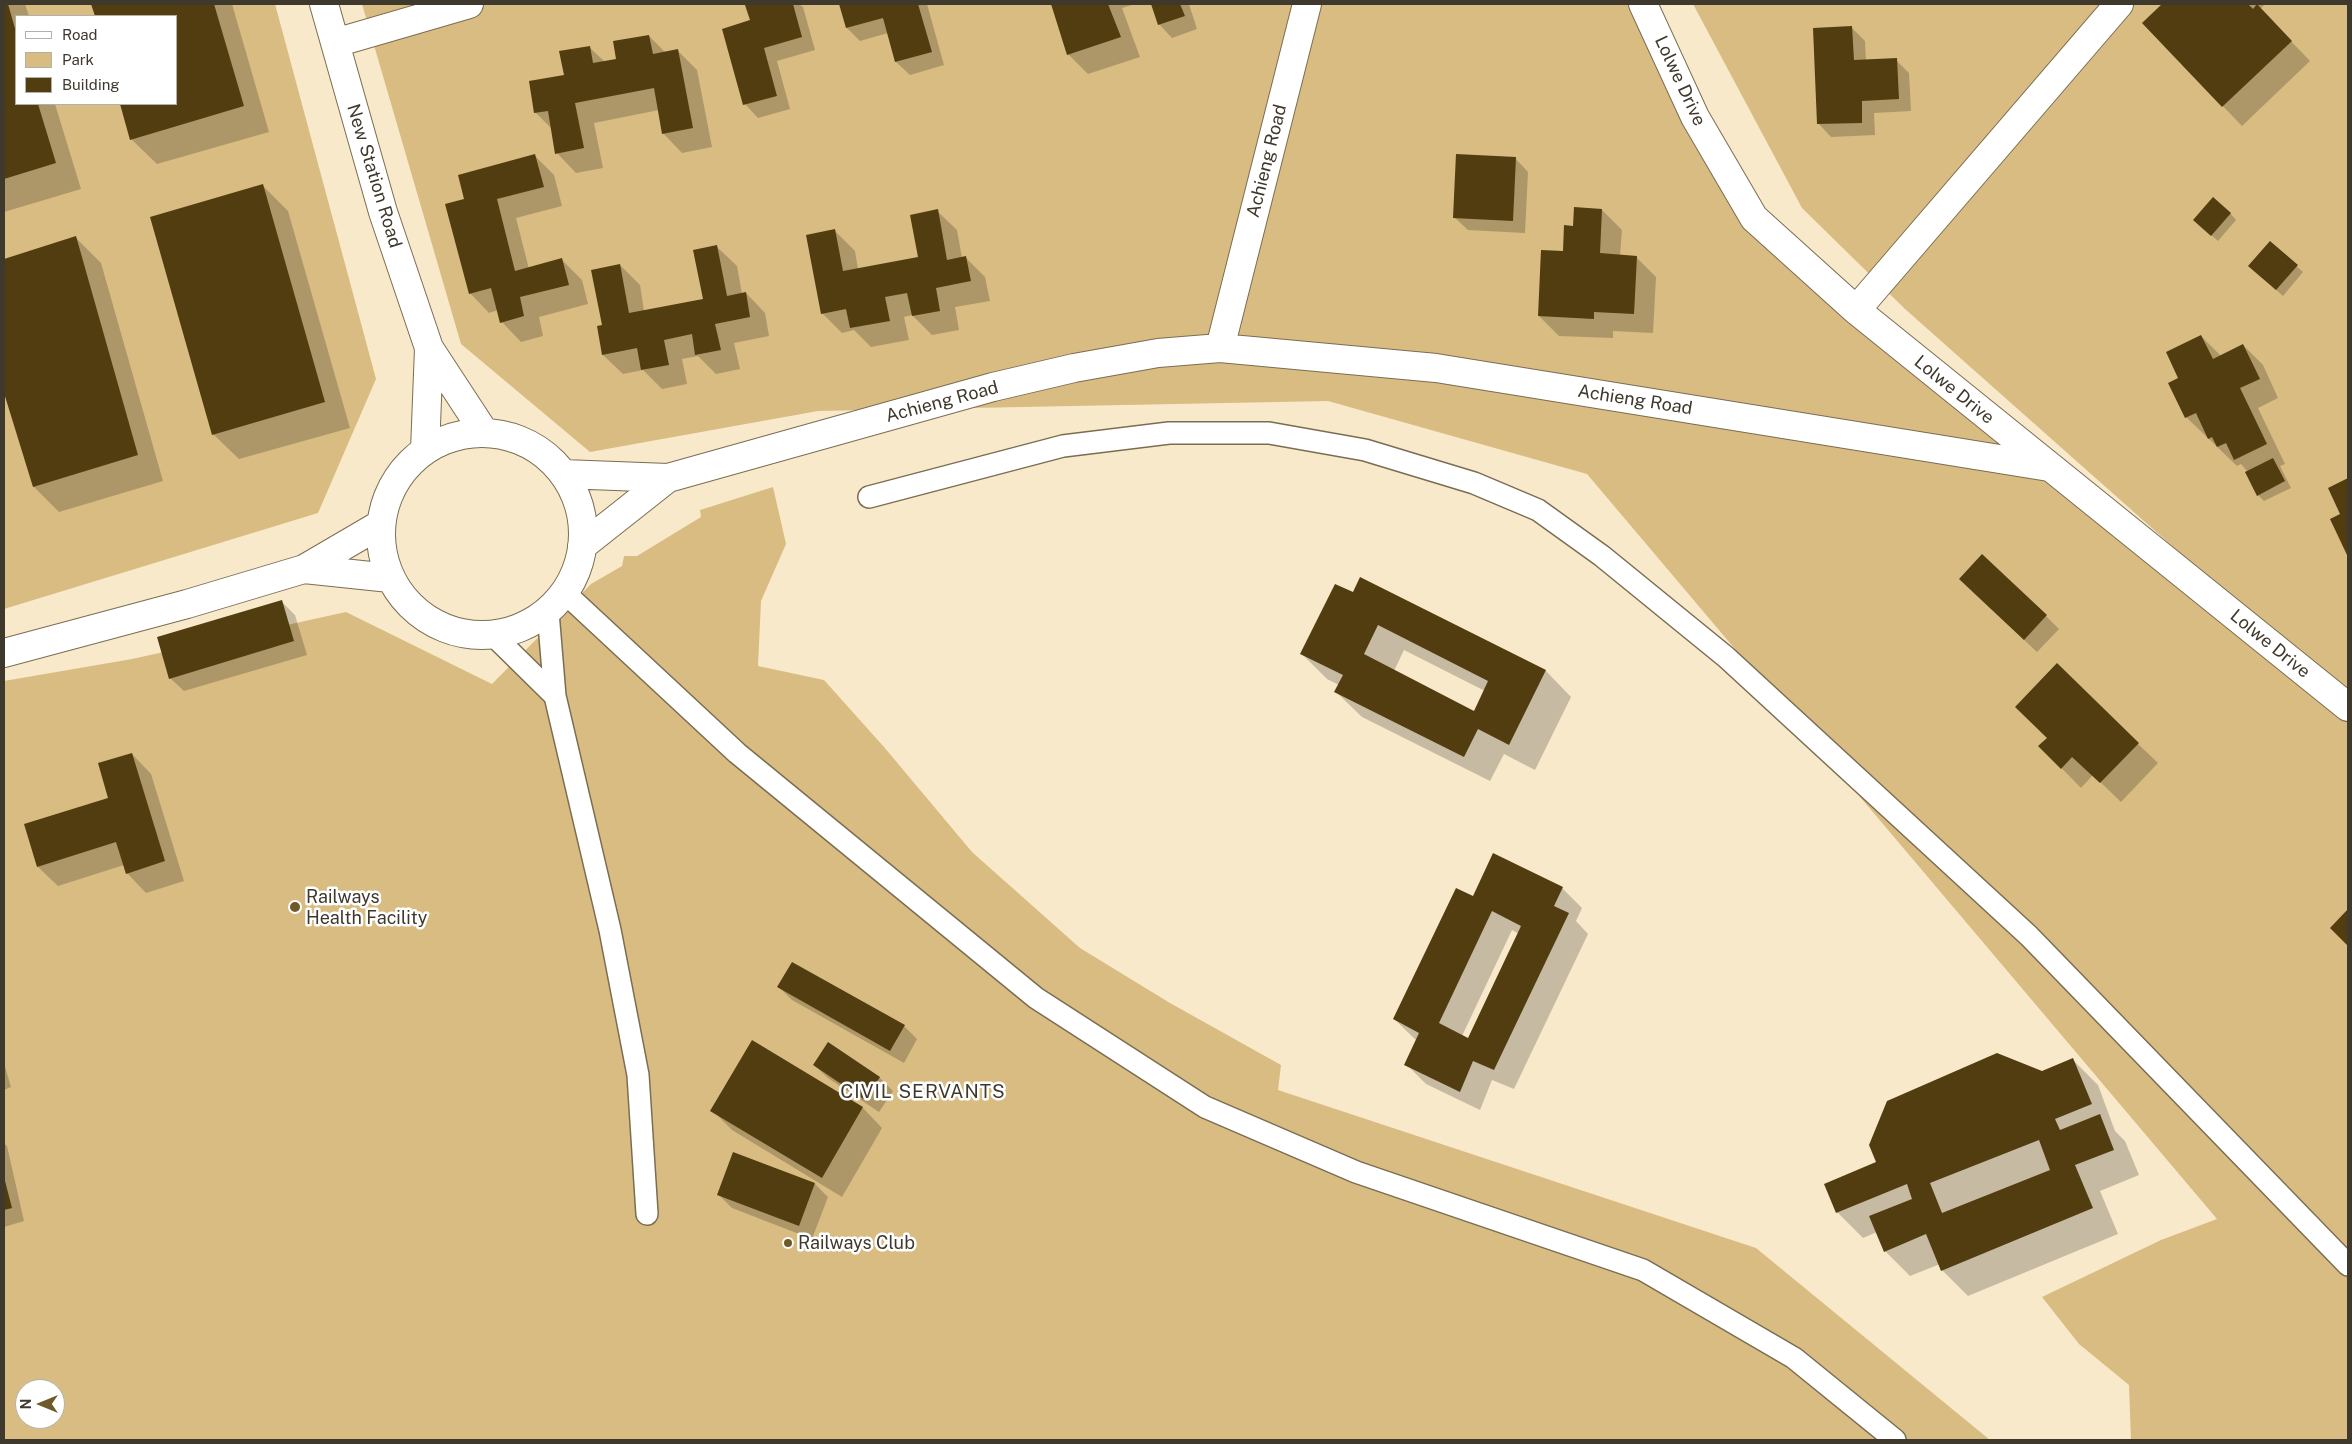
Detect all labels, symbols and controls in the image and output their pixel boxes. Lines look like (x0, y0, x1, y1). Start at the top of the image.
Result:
legend (15, 15, 178, 105)
text: Road (62, 26, 98, 43)
street label: Lolwe Drive (1650, 33, 1710, 129)
text: Park (62, 51, 94, 68)
text: Building (62, 76, 120, 93)
street label: New Station Road (342, 102, 406, 250)
street label: Achieng Road (1243, 102, 1291, 220)
street label: Lolwe Drive (1910, 351, 1998, 429)
street label: Achieng Road (883, 377, 1001, 427)
street label: Achieng Road (1576, 380, 1694, 420)
street label: Lolwe Drive (2226, 605, 2314, 683)
place label: Railways Health Facility (306, 886, 427, 929)
marker: Railways Health Facility (288, 900, 302, 914)
district label: CIVIL SERVANTS (838, 1081, 1008, 1103)
place label: Railways Club (798, 1232, 915, 1254)
marker: Railways Club (782, 1237, 794, 1249)
north arrow (15, 1379, 65, 1429)
text: N (18, 1399, 34, 1409)

